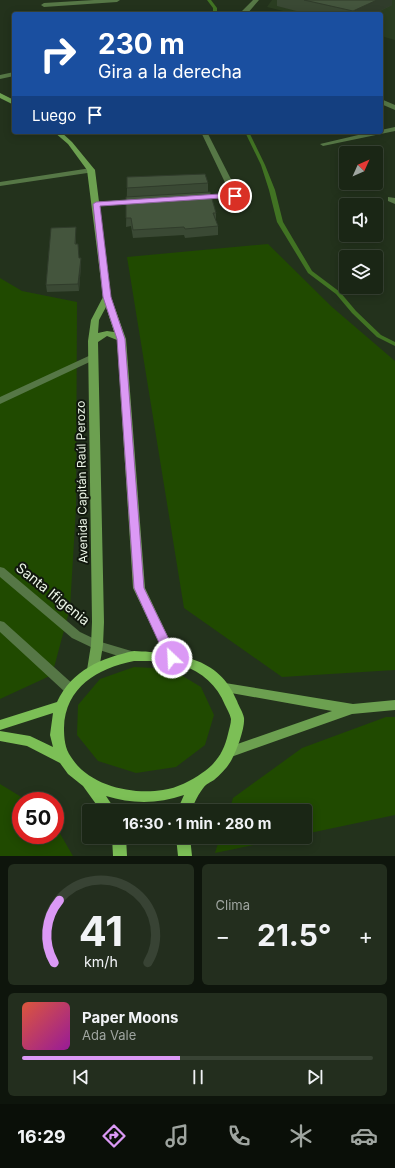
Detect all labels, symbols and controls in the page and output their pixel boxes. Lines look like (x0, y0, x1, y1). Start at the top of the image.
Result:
text: 230 m (98, 27, 185, 61)
icon: right (32, 28, 84, 80)
text: Gira a la derecha (98, 61, 242, 82)
icon: arrive (84, 104, 106, 126)
text: Luego (32, 106, 76, 125)
north arrow (339, 146, 383, 190)
map controls (339, 146, 383, 294)
pin (218, 179, 252, 213)
icon: arrive (224, 185, 246, 207)
button: sound (339, 198, 383, 242)
button: layers (339, 250, 383, 294)
street label: Avenida Capitán Raúl Perozo (73, 401, 90, 563)
street label: Santa Ifigenia (13, 559, 94, 629)
position arrow (151, 637, 193, 679)
speed limit sign: 50 (12, 792, 64, 844)
text: 16:30 · 1 min · 280 m (123, 814, 271, 833)
text: Clima (216, 897, 250, 913)
text: 41 (79, 905, 123, 955)
text: 21.5° (257, 917, 331, 953)
text: − (216, 923, 230, 949)
text: + (358, 923, 373, 949)
text: km/h (84, 952, 118, 969)
text: Paper Moons (82, 1008, 178, 1027)
text: Ada Vale (82, 1027, 136, 1043)
icon: previous (70, 1066, 92, 1088)
icon: pause (187, 1066, 209, 1088)
icon: next (304, 1066, 326, 1088)
icon: directions (100, 1122, 128, 1150)
icon: music (163, 1122, 191, 1150)
icon: phone (225, 1122, 253, 1150)
icon: climate (287, 1122, 315, 1150)
icon: car (350, 1122, 378, 1150)
text: 16:29 (17, 1126, 66, 1147)

